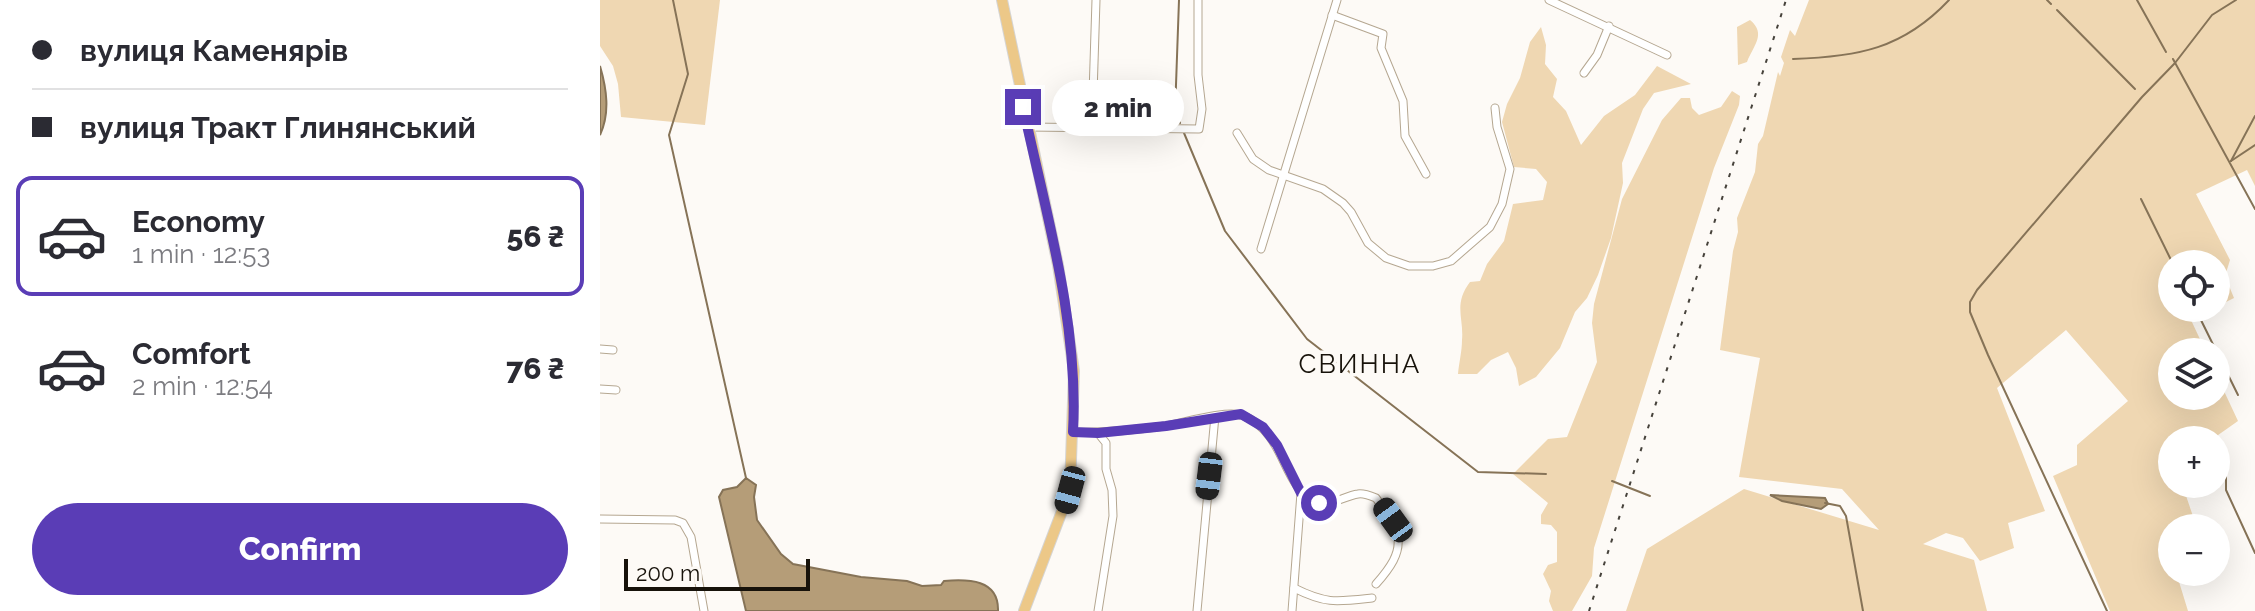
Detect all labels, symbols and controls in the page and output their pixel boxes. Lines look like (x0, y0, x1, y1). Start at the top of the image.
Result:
text: вулиця Каменярів (80, 33, 348, 68)
callout: 2 min (1051, 79, 1183, 135)
route end (1005, 89, 1041, 125)
text: 2 min (1084, 93, 1152, 123)
text: вулиця Тракт Глинянський (80, 110, 476, 145)
icon: car (36, 200, 108, 272)
text: Economy (132, 204, 265, 239)
text: 56 ₴ (506, 219, 564, 254)
text: 1 min · 12:53 (132, 239, 270, 269)
map controls (2158, 250, 2230, 586)
button: locate (2158, 250, 2230, 322)
icon: car (36, 332, 108, 404)
text: Comfort (132, 336, 251, 371)
button: layers (2158, 338, 2230, 410)
district label: СВИННА (1299, 349, 1421, 379)
text: 76 ₴ (506, 351, 564, 386)
text: 2 min · 12:54 (132, 371, 273, 401)
button: + (2158, 426, 2230, 498)
car (1194, 451, 1224, 501)
car (1052, 464, 1088, 516)
route start (1301, 485, 1337, 521)
car (1369, 494, 1417, 546)
button: Confirm (32, 503, 568, 595)
button: − (2158, 514, 2230, 586)
scale bar (624, 555, 810, 591)
text: 200 m (636, 560, 700, 586)

